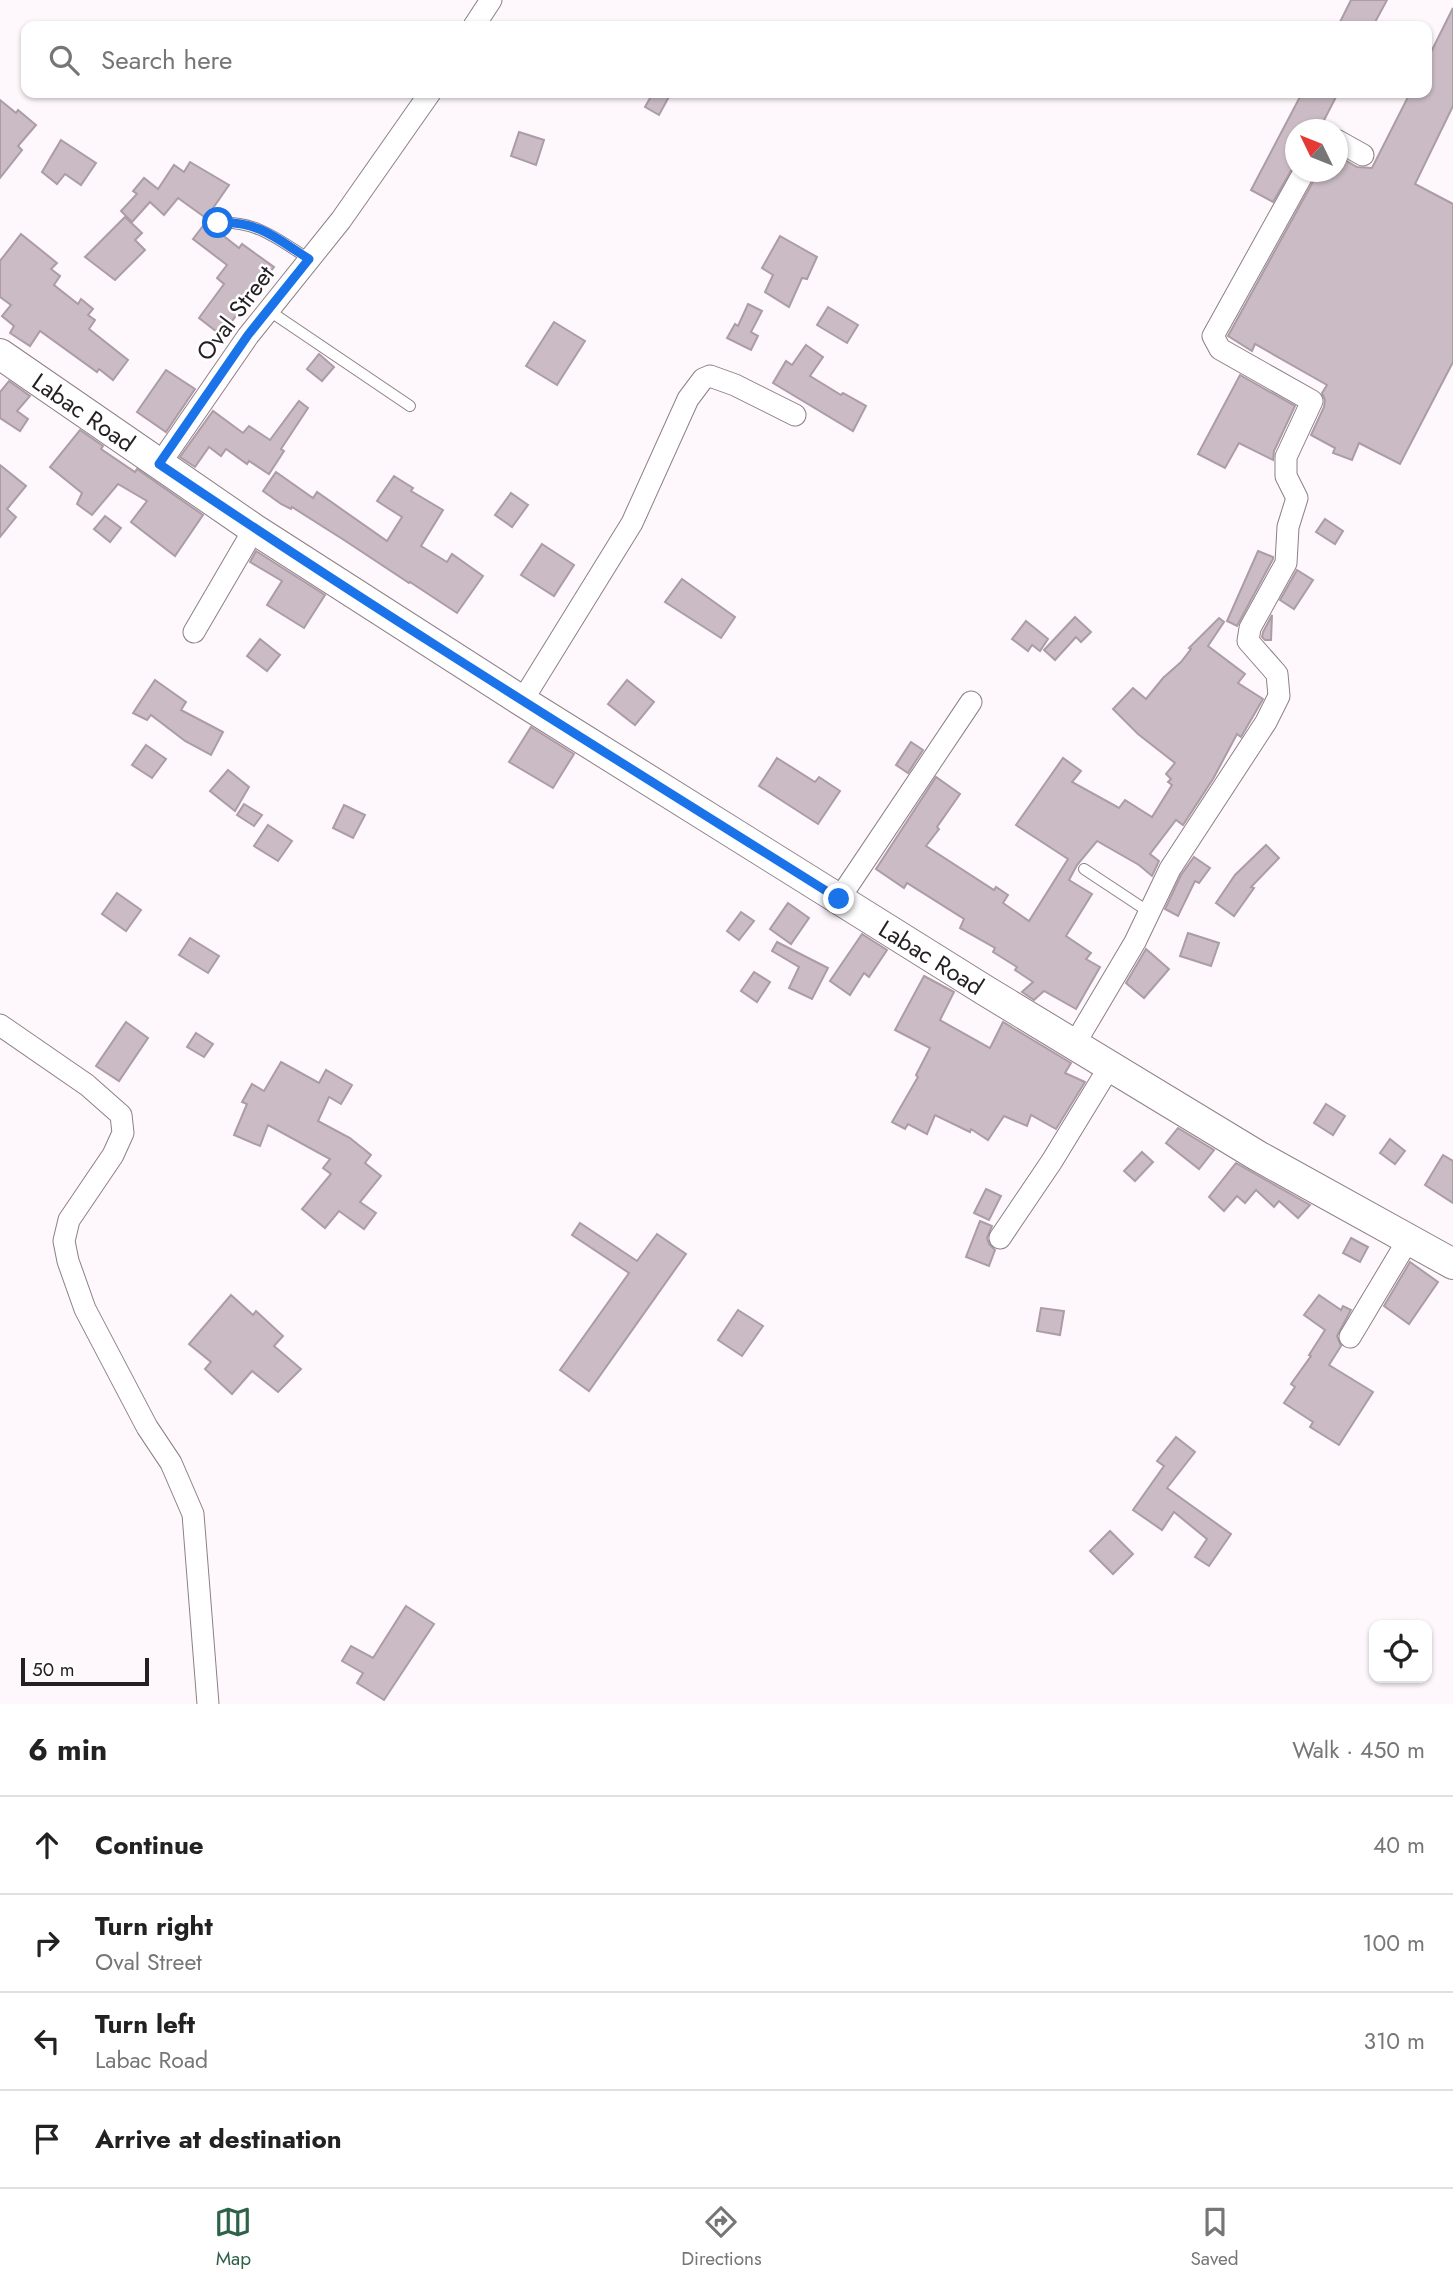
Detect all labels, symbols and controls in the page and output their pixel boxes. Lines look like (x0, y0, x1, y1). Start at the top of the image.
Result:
search box (21, 21, 1432, 98)
icon: search (45, 41, 83, 79)
text: Search here (101, 41, 233, 79)
north arrow (1285, 119, 1348, 182)
route start (202, 207, 233, 238)
street label: Oval Street (187, 258, 283, 368)
street label: Labac Road (25, 364, 143, 460)
route end (823, 883, 854, 914)
street label: Labac Road (872, 911, 991, 1003)
map controls (1369, 1620, 1432, 1683)
button: locate (1369, 1620, 1432, 1683)
scale bar (21, 1655, 149, 1687)
text: 50 m (32, 1656, 75, 1683)
text: 6 min (28, 1728, 107, 1771)
text: Walk · 450 m (1292, 1733, 1425, 1767)
icon: ahead (28, 1826, 66, 1864)
text: Continue (95, 1826, 204, 1864)
text: 40 m (1373, 1828, 1425, 1862)
text: Turn right (95, 1907, 213, 1945)
icon: right (28, 1924, 66, 1962)
text: 100 m (1362, 1926, 1425, 1960)
text: Oval Street (95, 1945, 202, 1979)
text: Turn left (95, 2005, 195, 2043)
icon: left (28, 2022, 66, 2060)
text: 310 m (1363, 2024, 1425, 2058)
text: Labac Road (95, 2043, 208, 2077)
icon: arrive (28, 2120, 66, 2158)
text: Arrive at destination (95, 2120, 342, 2158)
tab: Map (214, 2203, 252, 2272)
tab: Directions (681, 2203, 762, 2272)
tab: Saved (1190, 2203, 1239, 2272)

